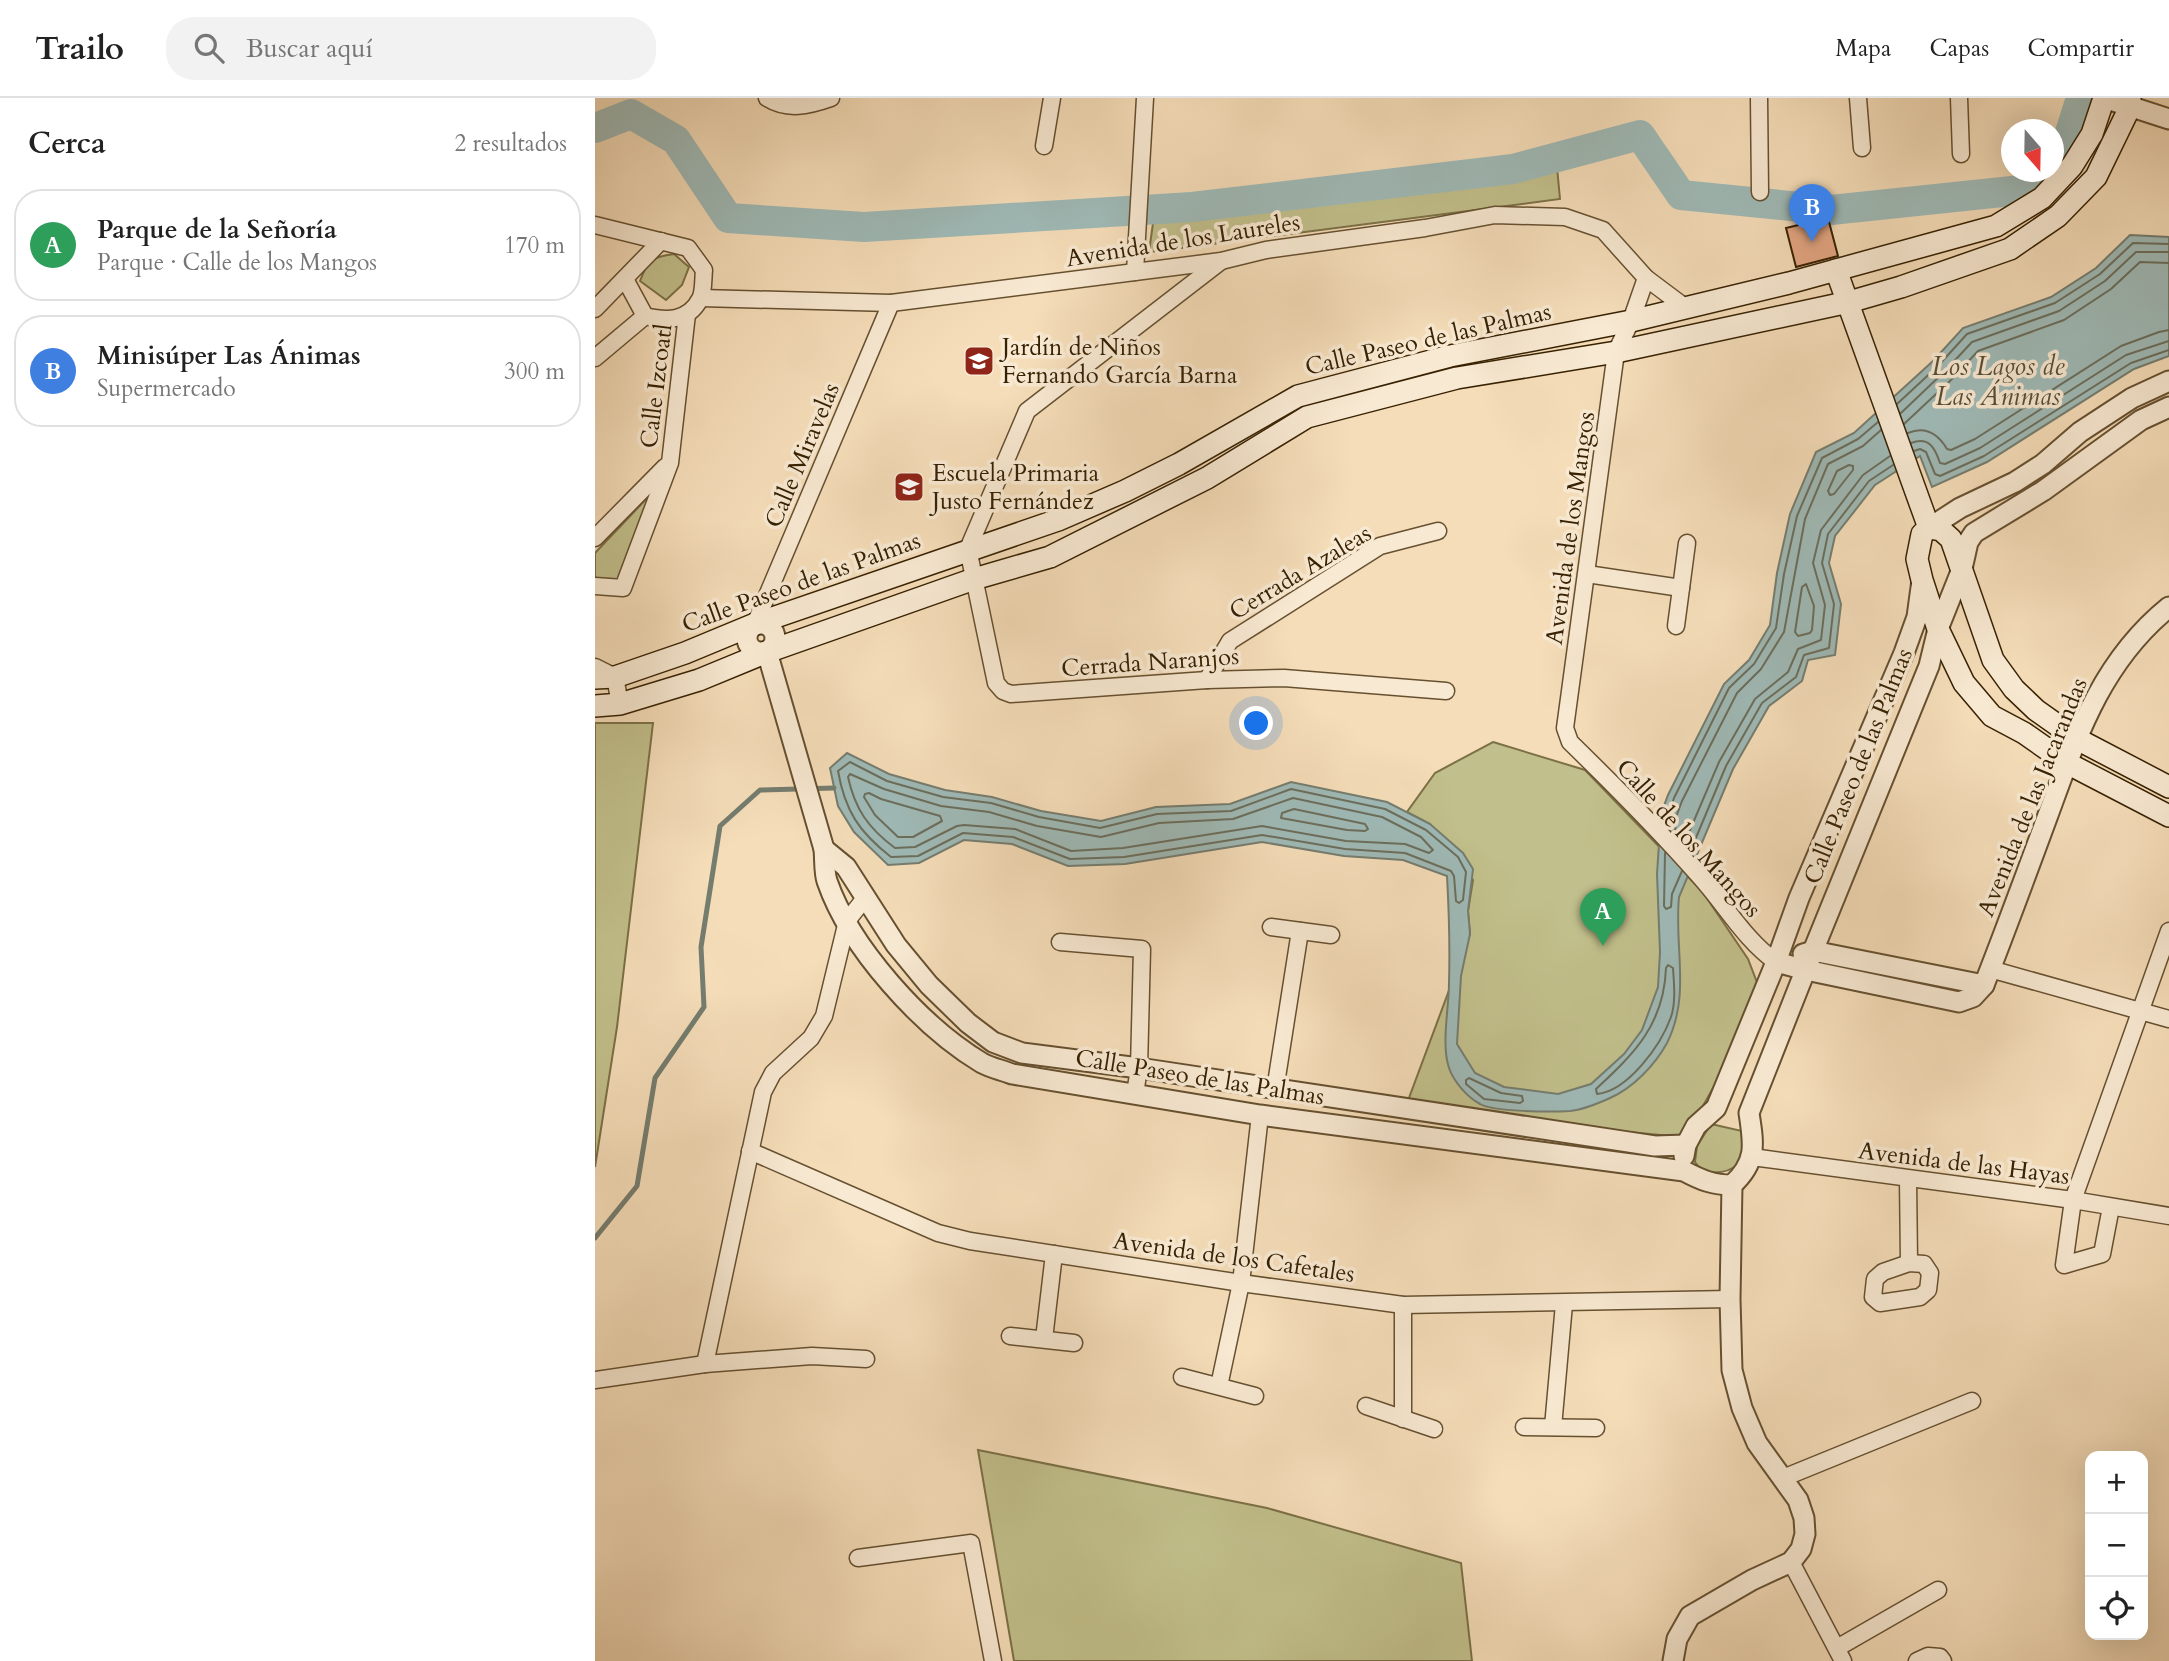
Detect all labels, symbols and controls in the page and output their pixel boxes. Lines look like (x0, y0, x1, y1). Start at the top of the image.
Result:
search box (166, 17, 656, 80)
text: Trailo (35, 26, 124, 71)
icon: search (190, 29, 228, 67)
text: Buscar aquí (246, 31, 373, 66)
text: Mapa (1835, 32, 1891, 65)
text: Capas (1929, 32, 1989, 65)
text: Compartir (2027, 32, 2134, 65)
north arrow (2001, 119, 2064, 182)
text: Cerca (28, 123, 106, 164)
text: 2 resultados (454, 128, 567, 159)
pin: B (1789, 184, 1835, 242)
street label: Avenida de los Laureles (1064, 206, 1302, 275)
text: Parque de la Señoría (97, 212, 337, 247)
text: A (44, 230, 62, 261)
text: 170 m (504, 230, 565, 261)
text: Parque · Calle de los Mangos (97, 247, 377, 278)
street label: Calle Paseo de las Palmas (1302, 295, 1554, 384)
street label: Calle Izcoatl (632, 322, 681, 450)
place label: Jardín de Niños Fernando García Barna (999, 331, 1238, 392)
text: Minisúper Las Ánimas (97, 338, 361, 373)
school or university icon: Jardín de Niños Fernando García Barna (962, 344, 996, 378)
water label: Los Lagos de Las Ánimas (1931, 349, 2066, 414)
text: B (45, 356, 61, 387)
text: 300 m (504, 356, 565, 387)
text: Supermercado (97, 373, 236, 404)
street label: Calle Miravelas (757, 378, 848, 533)
street label: Avenida de los Mangos (1538, 409, 1603, 647)
place label: Escuela Primaria Justo Fernández (929, 457, 1100, 518)
school or university icon: Escuela Primaria Justo Fernández (892, 470, 926, 504)
street label: Cerrada Azaleas (1223, 517, 1377, 628)
street label: Calle Paseo de las Palmas (677, 524, 925, 641)
street label: Cerrada Naranjos (1060, 640, 1240, 685)
street label: Calle Paseo de las Palmas (1796, 643, 1921, 889)
street label: Avenida de las Jacarandas (1969, 673, 2096, 922)
your location (1239, 706, 1273, 740)
street label: Calle de los Mangos (1608, 752, 1769, 925)
pin: A (1580, 888, 1626, 946)
street label: Calle Paseo de las Palmas (1073, 1042, 1327, 1113)
street label: Avenida de las Hayas (1856, 1134, 2071, 1193)
street label: Avenida de los Cafetales (1111, 1224, 1357, 1291)
map controls (2085, 1451, 2148, 1640)
button: + (2085, 1451, 2148, 1514)
button: − (2085, 1514, 2148, 1577)
button: locate (2085, 1577, 2148, 1640)

